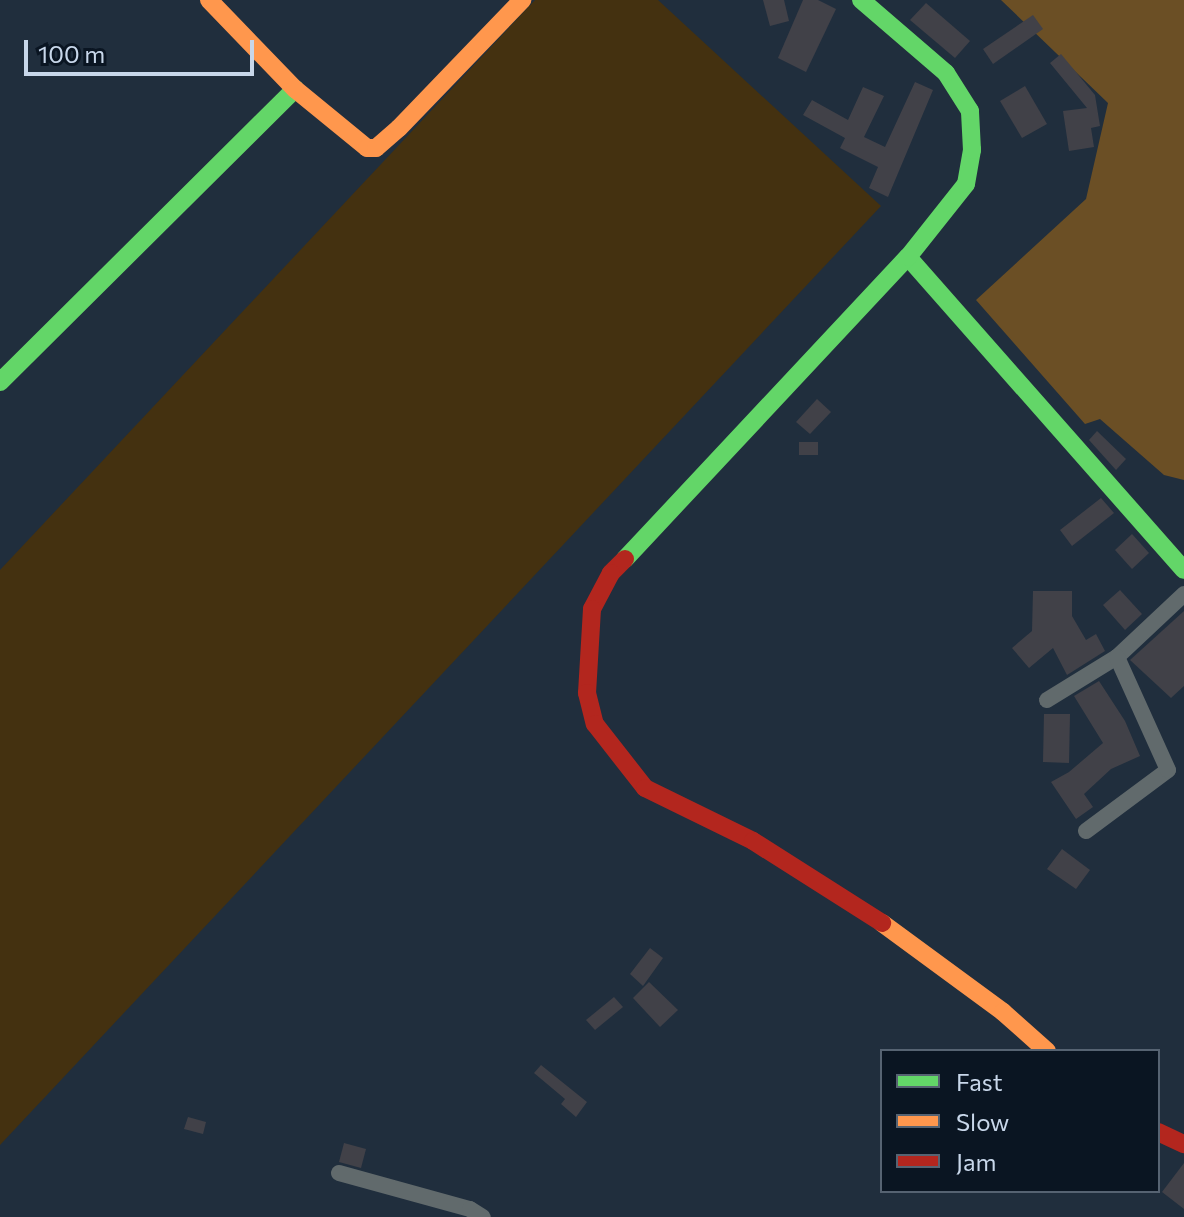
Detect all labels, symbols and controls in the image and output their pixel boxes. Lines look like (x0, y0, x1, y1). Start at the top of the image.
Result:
scale bar (28, 24, 258, 74)
text: 100 m (38, 39, 105, 68)
legend (880, 1049, 1160, 1193)
text: Fast (956, 1067, 1003, 1096)
text: Slow (956, 1107, 1009, 1136)
text: Jam (956, 1147, 996, 1176)

